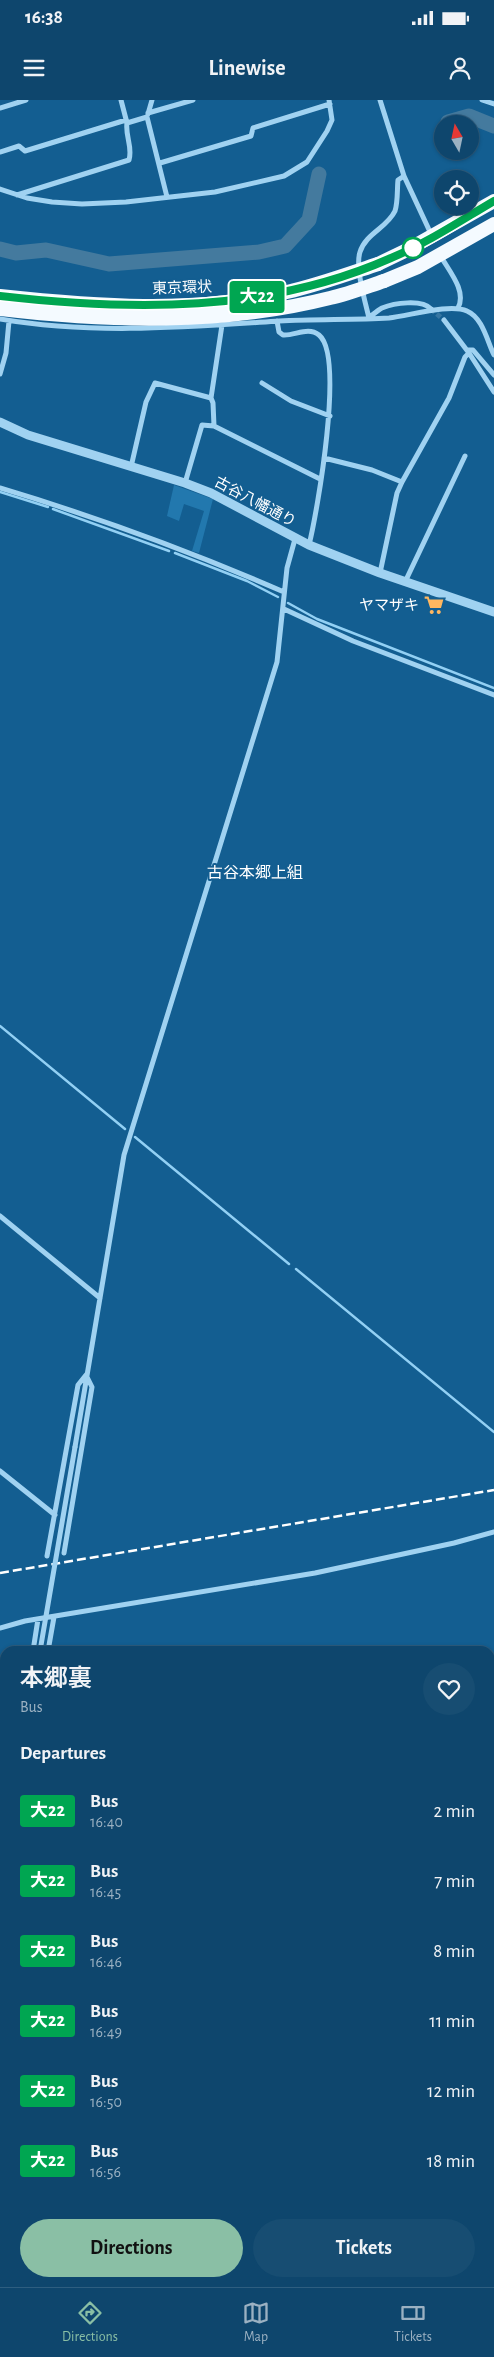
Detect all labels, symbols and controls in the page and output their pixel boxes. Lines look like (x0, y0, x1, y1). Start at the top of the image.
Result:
text: 16:38 (25, 8, 63, 27)
icon: menu (20, 54, 48, 82)
icon: person (446, 54, 474, 82)
text: Linewise (208, 57, 286, 79)
north arrow (434, 115, 479, 160)
map controls (434, 115, 479, 215)
button: locate (434, 170, 479, 215)
unlabelled marker (402, 237, 424, 259)
street label: 東京環状 (152, 277, 212, 297)
line badge: 大22 (228, 281, 286, 313)
text: 大22 (240, 288, 274, 306)
street label: 古谷八幡通り (212, 473, 299, 530)
supermarket icon: ヤマザキ (423, 594, 445, 616)
place label: ヤマザキ (359, 598, 419, 613)
district label: 古谷本郷上組 (207, 864, 303, 881)
button: heart (423, 1663, 475, 1715)
text: 本郷裏 (20, 1667, 92, 1691)
text: Bus (20, 1699, 43, 1715)
text: Departures (20, 1744, 106, 1763)
text: Bus (90, 1792, 118, 1811)
text: 大22 (30, 1802, 65, 1820)
text: 2 min (434, 1802, 475, 1821)
text: 16:40 (90, 1814, 123, 1830)
text: Bus (90, 1862, 118, 1881)
text: 大22 (30, 1872, 65, 1890)
text: 7 min (434, 1872, 475, 1891)
text: 16:45 (90, 1884, 121, 1900)
text: Bus (90, 1932, 118, 1951)
text: 大22 (30, 1942, 65, 1960)
text: 8 min (433, 1942, 475, 1961)
text: 16:46 (90, 1954, 122, 1970)
text: Bus (90, 2002, 118, 2021)
text: 大22 (30, 2012, 65, 2030)
text: 11 min (429, 2012, 475, 2031)
text: 16:49 (90, 2024, 122, 2040)
text: Bus (90, 2072, 118, 2091)
text: 大22 (30, 2082, 65, 2100)
text: 12 min (427, 2082, 475, 2101)
text: 16:50 (90, 2094, 122, 2110)
text: Bus (90, 2142, 118, 2161)
text: 大22 (30, 2152, 65, 2170)
text: 18 min (427, 2152, 475, 2171)
text: 16:56 (90, 2164, 121, 2180)
button: Directions (20, 2219, 243, 2277)
button: Tickets (253, 2219, 475, 2277)
tab: Directions (62, 2299, 118, 2346)
tab: Map (242, 2299, 270, 2346)
tab: Tickets (394, 2299, 432, 2346)

